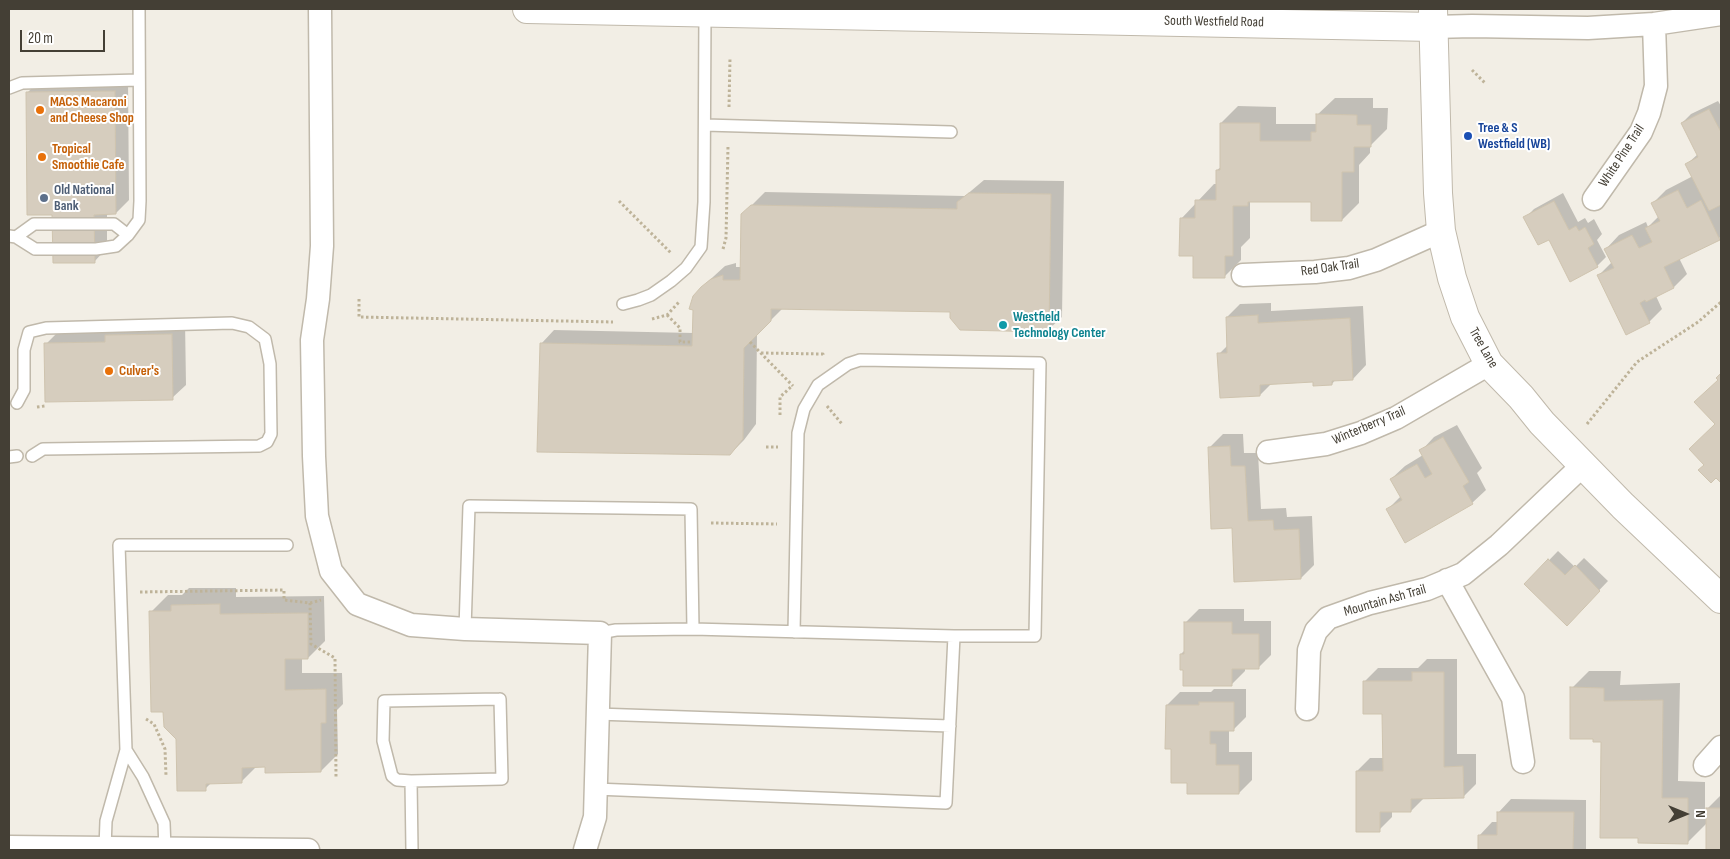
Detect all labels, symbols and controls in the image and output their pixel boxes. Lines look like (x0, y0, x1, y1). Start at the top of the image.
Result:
street label: South Westfield Road (1164, 13, 1264, 31)
scale bar (22, 20, 108, 52)
text: 20 m (28, 29, 53, 48)
place label: MACS Macaroni and Cheese Shop (50, 94, 134, 126)
marker: MACS Macaroni and Cheese Shop (34, 104, 46, 116)
place label: Tree & S Westfield (WB) (1478, 120, 1550, 152)
street label: White Pine Trail (1596, 122, 1648, 190)
marker: Tree & S Westfield (WB) (1462, 130, 1474, 142)
place label: Tropical Smoothie Cafe (52, 141, 125, 174)
marker: Tropical Smoothie Cafe (36, 151, 48, 163)
place label: Old National Bank (54, 182, 114, 214)
marker: Old National Bank (38, 192, 50, 204)
street label: Red Oak Trail (1300, 256, 1360, 280)
place label: Westfield Technology Center (1013, 309, 1106, 342)
marker: Westfield Technology Center (997, 319, 1009, 331)
street label: Tree Lane (1465, 325, 1501, 371)
place label: Culver's (119, 363, 159, 379)
marker: Culver's (103, 365, 115, 377)
street label: Winterberry Trail (1330, 403, 1408, 449)
street label: Mountain Ash Trail (1342, 581, 1428, 621)
north arrow (1660, 789, 1710, 839)
text: N (1692, 810, 1709, 818)

